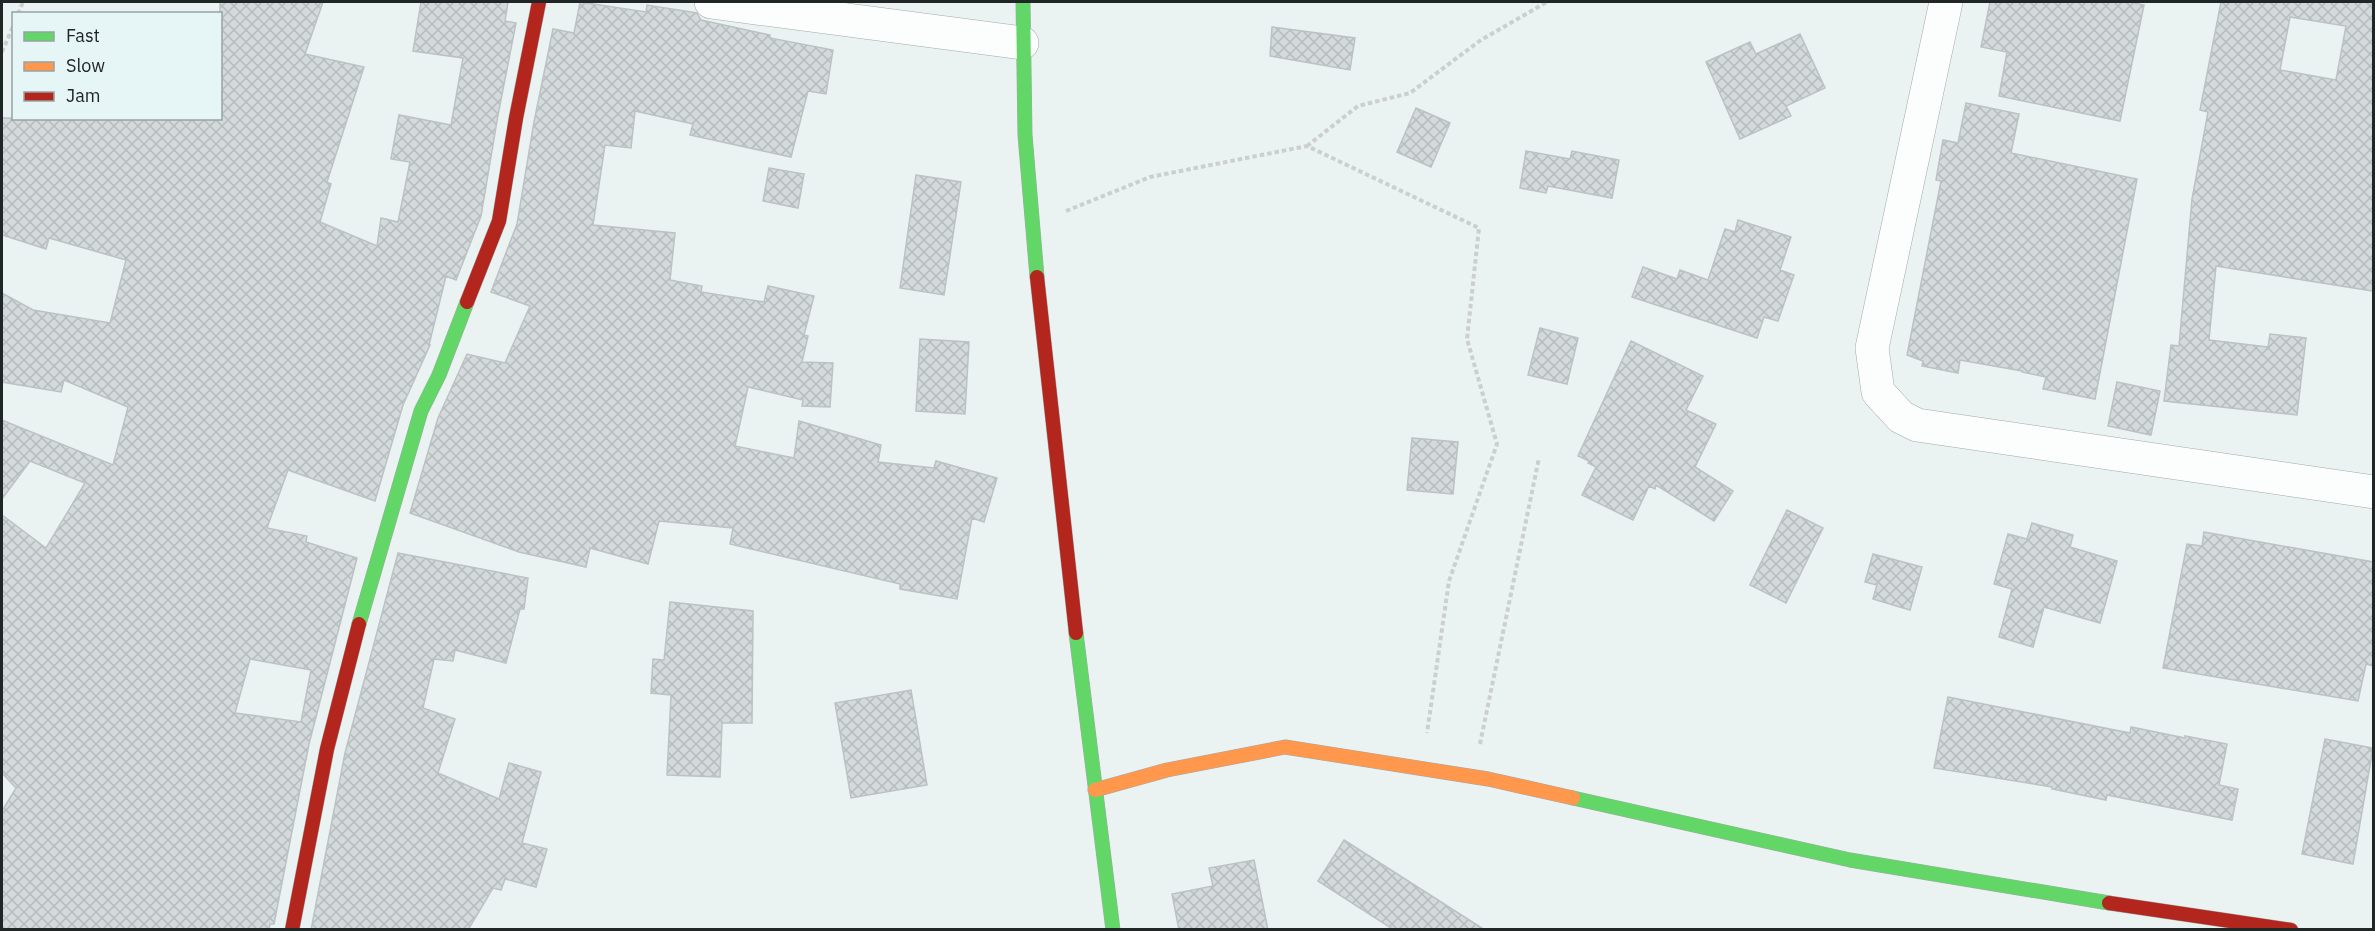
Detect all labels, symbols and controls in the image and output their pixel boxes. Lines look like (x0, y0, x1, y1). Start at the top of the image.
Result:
legend (12, 12, 222, 120)
text: Fast (66, 24, 100, 47)
text: Slow (66, 54, 105, 77)
text: Jam (66, 84, 101, 107)

